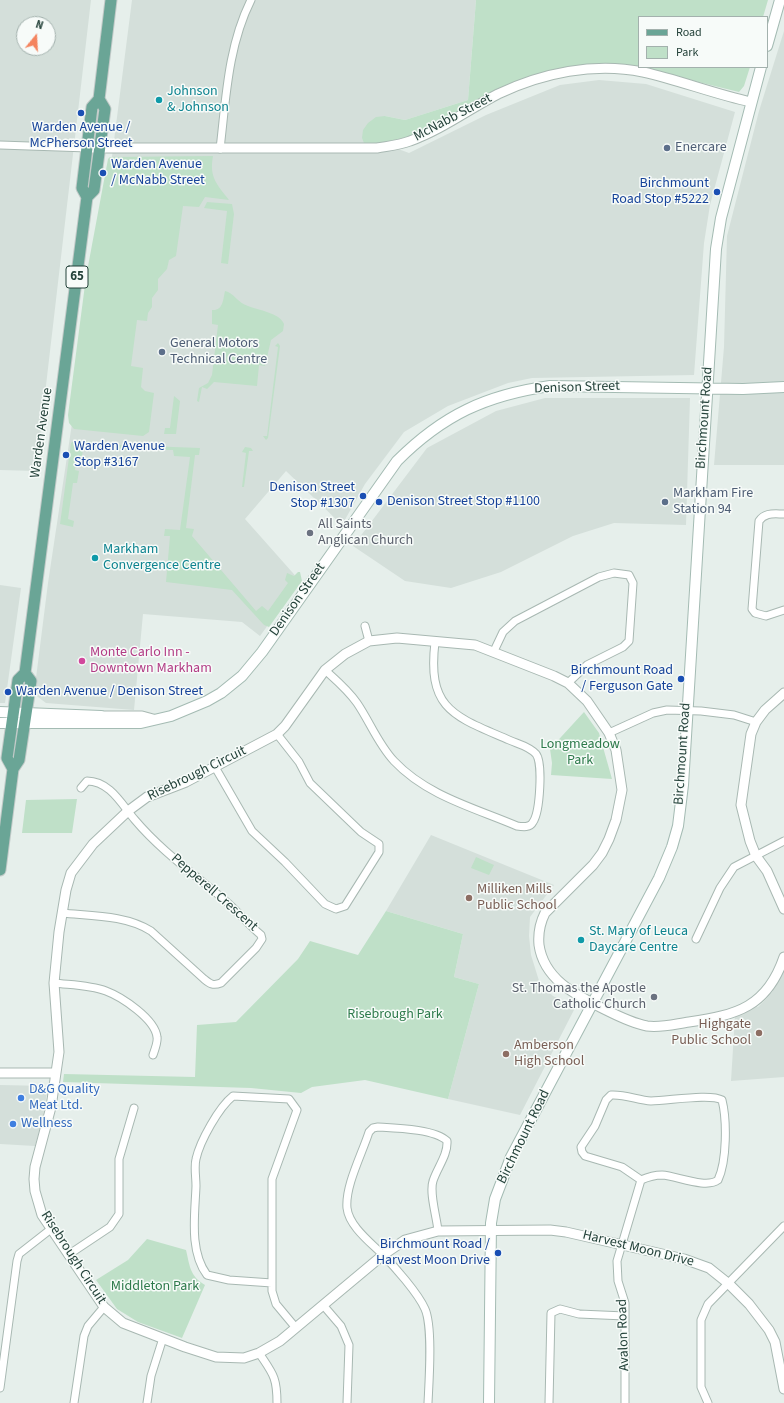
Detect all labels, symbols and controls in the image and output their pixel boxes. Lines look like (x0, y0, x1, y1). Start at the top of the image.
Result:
north arrow (16, 16, 56, 56)
legend (638, 16, 768, 68)
text: N (34, 17, 45, 33)
text: Road (676, 24, 702, 41)
text: Park (676, 44, 698, 61)
place label: Johnson & Johnson (167, 84, 229, 116)
street label: McNabb Street (411, 90, 495, 146)
marker: Johnson & Johnson (154, 95, 164, 105)
marker: Warden Avenue / McPherson Street (76, 108, 86, 118)
place label: Warden Avenue / McPherson Street (30, 120, 132, 152)
place label: Enercare (675, 140, 727, 156)
marker: Enercare (662, 143, 672, 153)
place label: Warden Avenue / McNabb Street (111, 157, 205, 190)
marker: Warden Avenue / McNabb Street (98, 168, 108, 178)
place label: Birchmount Road Stop #5222 (612, 176, 709, 208)
marker: Birchmount Road Stop #5222 (712, 187, 722, 197)
road number: 65 (66, 266, 88, 288)
place label: General Motors Technical Centre (170, 336, 267, 368)
marker: General Motors Technical Centre (157, 347, 167, 357)
street label: Birchmount Road (693, 366, 717, 470)
street label: Denison Street (534, 378, 620, 398)
street label: Warden Avenue (27, 387, 57, 479)
place label: Warden Avenue Stop #3167 (74, 439, 165, 472)
marker: Warden Avenue Stop #3167 (61, 450, 71, 460)
place label: Denison Street Stop #1307 (269, 480, 355, 512)
place label: Markham Fire Station 94 (673, 486, 753, 518)
marker: Denison Street Stop #1307 (358, 491, 368, 501)
place label: Denison Street Stop #1100 (387, 494, 540, 510)
marker: Denison Street Stop #1100 (374, 497, 384, 507)
marker: Markham Fire Station 94 (660, 497, 670, 507)
place label: All Saints Anglican Church (318, 517, 413, 550)
marker: All Saints Anglican Church (305, 528, 315, 538)
place label: Markham Convergence Centre (103, 542, 221, 574)
marker: Markham Convergence Centre (90, 553, 100, 563)
street label: Denison Street (267, 560, 329, 640)
place label: Monte Carlo Inn - Downtown Markham (90, 645, 212, 678)
marker: Monte Carlo Inn - Downtown Markham (77, 656, 87, 666)
place label: Birchmount Road / Ferguson Gate (571, 663, 673, 696)
marker: Birchmount Road / Ferguson Gate (676, 674, 686, 684)
place label: Warden Avenue / Denison Street (16, 684, 203, 700)
marker: Warden Avenue / Denison Street (3, 687, 13, 697)
street label: Birchmount Road (671, 702, 695, 806)
park label: Longmeadow Park (540, 737, 620, 770)
street label: Risebrough Circuit (145, 743, 249, 805)
street label: Pepperell Crescent (167, 851, 261, 935)
place label: Milliken Mills Public School (477, 882, 557, 914)
marker: Milliken Mills Public School (464, 893, 474, 903)
place label: St. Mary of Leuca Daycare Centre (589, 924, 688, 956)
marker: St. Mary of Leuca Daycare Centre (576, 935, 586, 945)
place label: St. Thomas the Apostle Catholic Church (512, 981, 646, 1014)
marker: St. Thomas the Apostle Catholic Church (649, 992, 659, 1002)
park label: Risebrough Park (347, 1007, 443, 1023)
place label: Highgate Public School (671, 1017, 751, 1050)
marker: Highgate Public School (754, 1028, 764, 1038)
place label: Amberson High School (514, 1038, 584, 1070)
marker: Amberson High School (501, 1049, 511, 1059)
place label: D&G Quality Meat Ltd. (29, 1082, 100, 1114)
street label: Birchmount Road (494, 1087, 554, 1187)
marker: D&G Quality Meat Ltd. (16, 1093, 26, 1103)
place label: Wellness (21, 1116, 72, 1132)
marker: Wellness (8, 1119, 18, 1129)
street label: Risebrough Circuit (37, 1208, 109, 1308)
street label: Harvest Moon Drive (581, 1227, 695, 1271)
place label: Birchmount Road / Harvest Moon Drive (376, 1237, 490, 1270)
marker: Birchmount Road / Harvest Moon Drive (493, 1248, 503, 1258)
park label: Middleton Park (111, 1279, 199, 1295)
street label: Avalon Road (614, 1298, 634, 1372)

